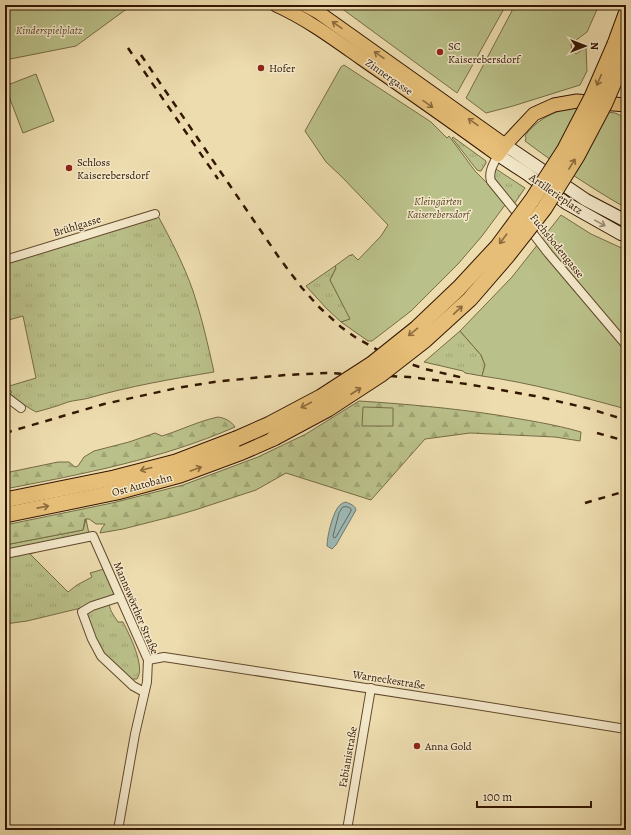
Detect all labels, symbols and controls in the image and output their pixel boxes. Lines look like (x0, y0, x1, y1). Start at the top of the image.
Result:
one-way arrow (332, 21, 343, 30)
park label: Kinderspielplatz (16, 23, 83, 38)
north arrow (565, 26, 605, 66)
place label: SC Kaiserebersdorf (448, 39, 521, 67)
text: N (587, 42, 602, 50)
marker: SC Kaiserebersdorf (435, 47, 445, 57)
one-way arrow (374, 51, 385, 59)
street label: Zinnergasse (362, 55, 416, 99)
place label: Hofer (269, 61, 295, 76)
marker: Hofer (256, 63, 266, 73)
one-way arrow (595, 74, 602, 86)
one-way arrow (422, 100, 433, 108)
one-way arrow (468, 118, 479, 126)
place label: Schloss Kaiserebersdorf (77, 155, 150, 183)
one-way arrow (568, 159, 576, 170)
marker: Schloss Kaiserebersdorf (64, 163, 74, 173)
street label: Artillerieplatz (525, 170, 586, 218)
park label: Kleingärten Kaiserebersdorf (407, 194, 471, 222)
street label: Fuchsbodengasse (526, 211, 588, 281)
street label: Brühlgasse (51, 212, 103, 240)
one-way arrow (594, 219, 606, 227)
one-way arrow (499, 233, 507, 244)
one-way arrow (453, 305, 463, 315)
one-way arrow (407, 327, 418, 336)
one-way arrow (350, 387, 361, 395)
one-way arrow (300, 402, 312, 409)
one-way arrow (190, 465, 203, 472)
one-way arrow (140, 466, 153, 474)
street label: Ost Autobahn (110, 470, 174, 500)
one-way arrow (36, 503, 49, 511)
street label: Mannswörther Straße (110, 559, 162, 657)
street label: Warneckestraße (351, 667, 426, 693)
street label: Fabianistraße (335, 725, 361, 789)
place label: Anna Gold (424, 739, 472, 754)
marker: Anna Gold (412, 741, 422, 751)
scale bar (477, 783, 591, 809)
text: 100 m (483, 789, 512, 805)

